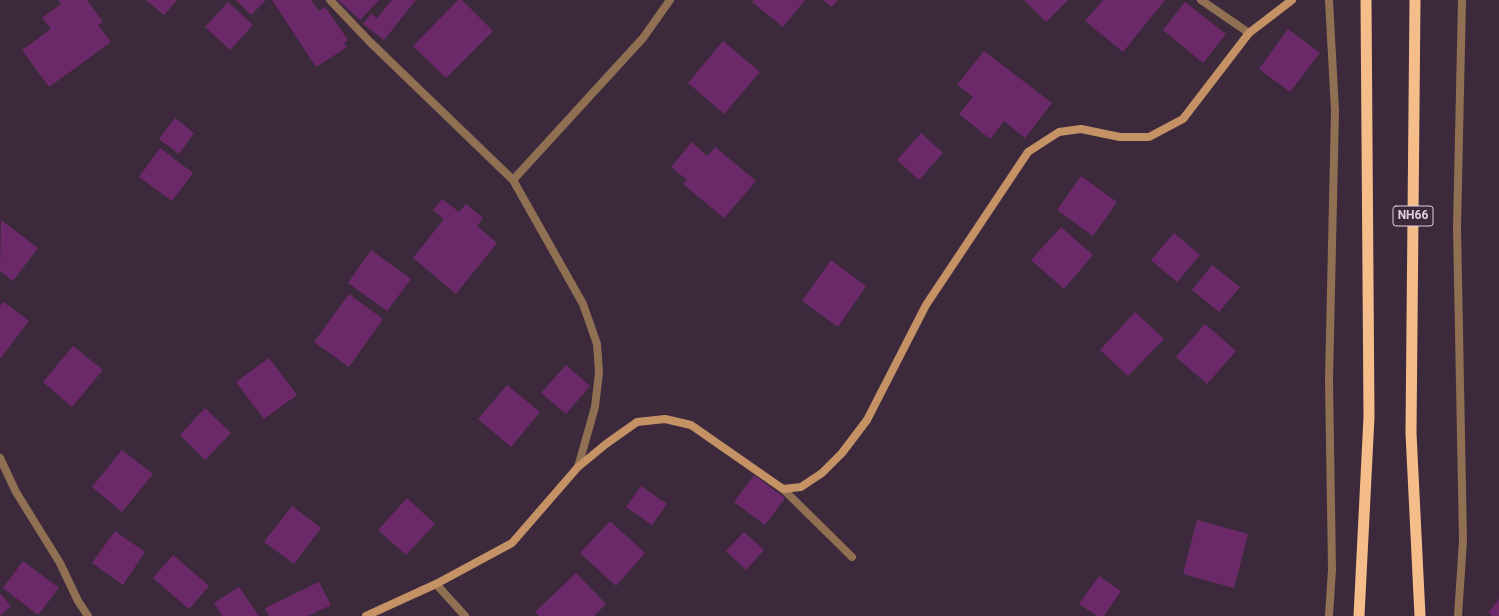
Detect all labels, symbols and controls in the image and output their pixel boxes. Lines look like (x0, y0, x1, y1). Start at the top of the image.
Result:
road number: NH66 (1393, 206, 1433, 226)

